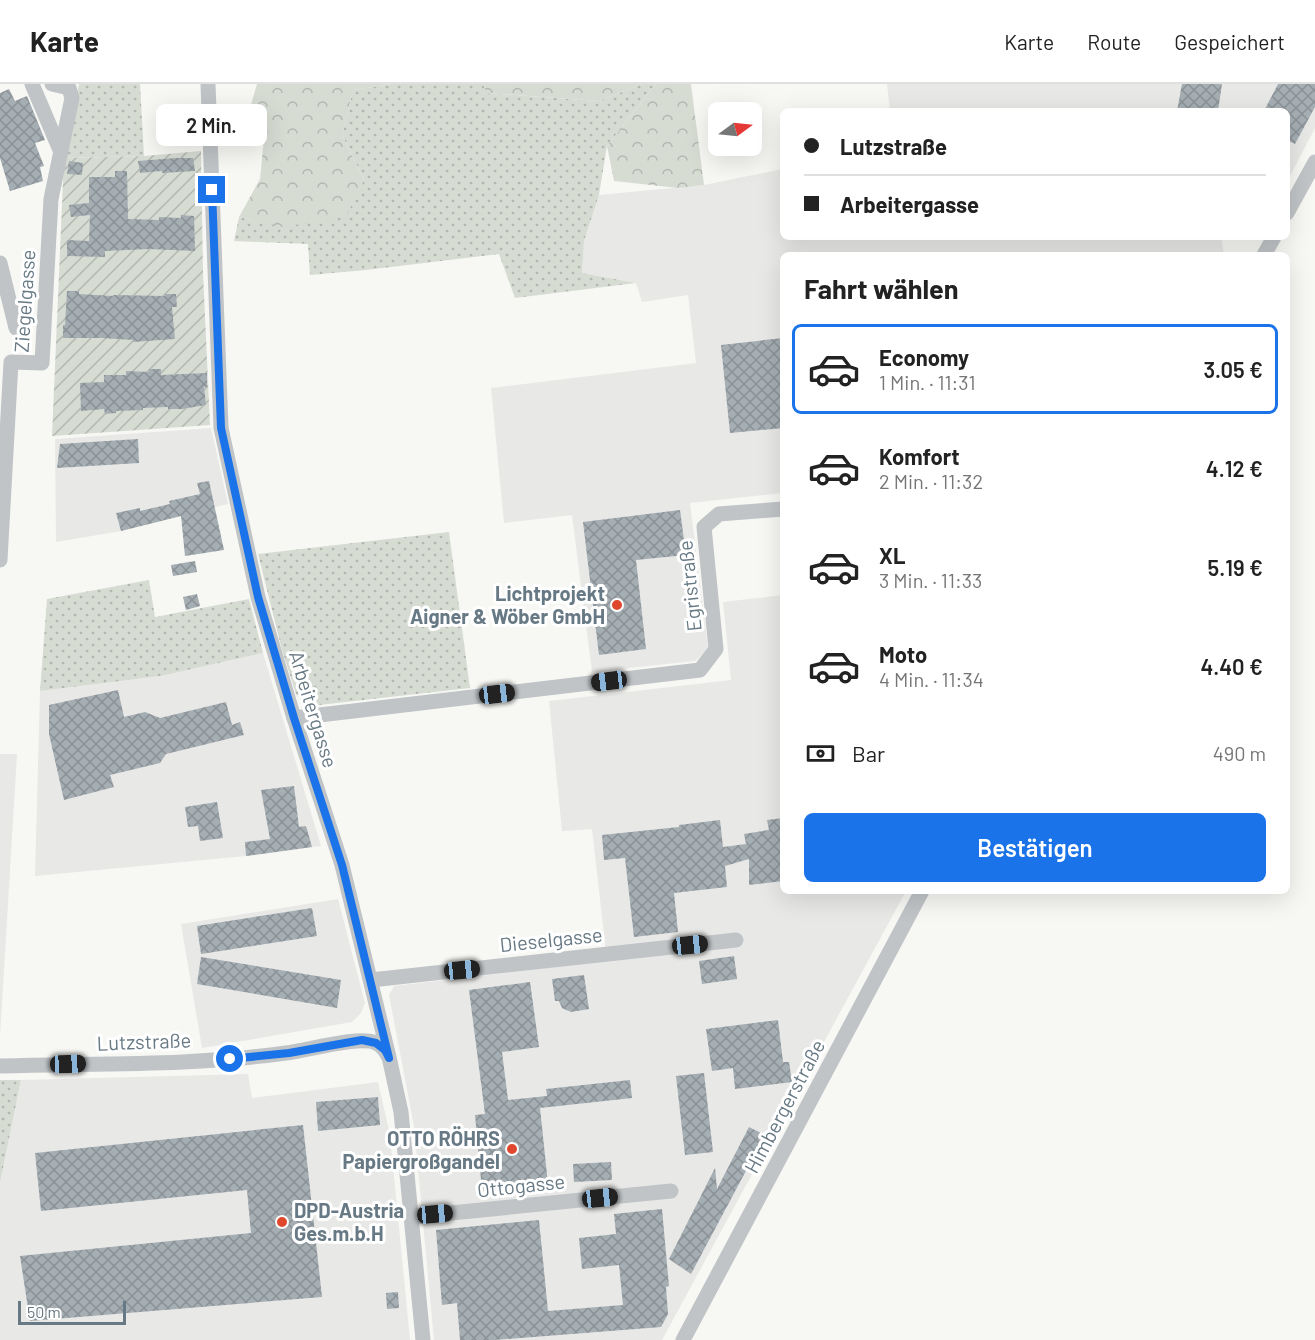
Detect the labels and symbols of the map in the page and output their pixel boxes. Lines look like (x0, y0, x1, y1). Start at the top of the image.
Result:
north arrow (708, 102, 762, 156)
callout: 2 Min. (156, 103, 268, 145)
route end (198, 176, 225, 203)
street label: Ziegelgasse (8, 249, 40, 353)
street label: Egristraße (672, 539, 706, 633)
place label: Lichtprojekt Aigner & Wöber GmbH (410, 581, 605, 628)
marker: Lichtprojekt Aigner & Wöber GmbH (610, 598, 624, 612)
street label: Arbeitergasse (285, 648, 343, 770)
car (590, 670, 628, 692)
car (478, 683, 516, 705)
street label: Dieselgasse (498, 922, 604, 956)
car (671, 934, 709, 956)
car (443, 959, 481, 981)
street label: Lutzstraße (96, 1027, 192, 1055)
street label: Himbergerstraße (739, 1035, 829, 1177)
route start (216, 1045, 243, 1072)
car (50, 1054, 86, 1074)
place label: OTTO RÖHRS Papiergroßgandel (343, 1126, 500, 1173)
marker: OTTO RÖHRS Papiergroßgandel (505, 1142, 519, 1156)
street label: Ottogasse (476, 1168, 566, 1202)
car (581, 1187, 619, 1209)
place label: DPD-Austria Ges.m.b.H (294, 1198, 404, 1245)
car (416, 1203, 454, 1225)
marker: DPD-Austria Ges.m.b.H (275, 1215, 289, 1229)
scale bar (18, 1298, 126, 1326)

